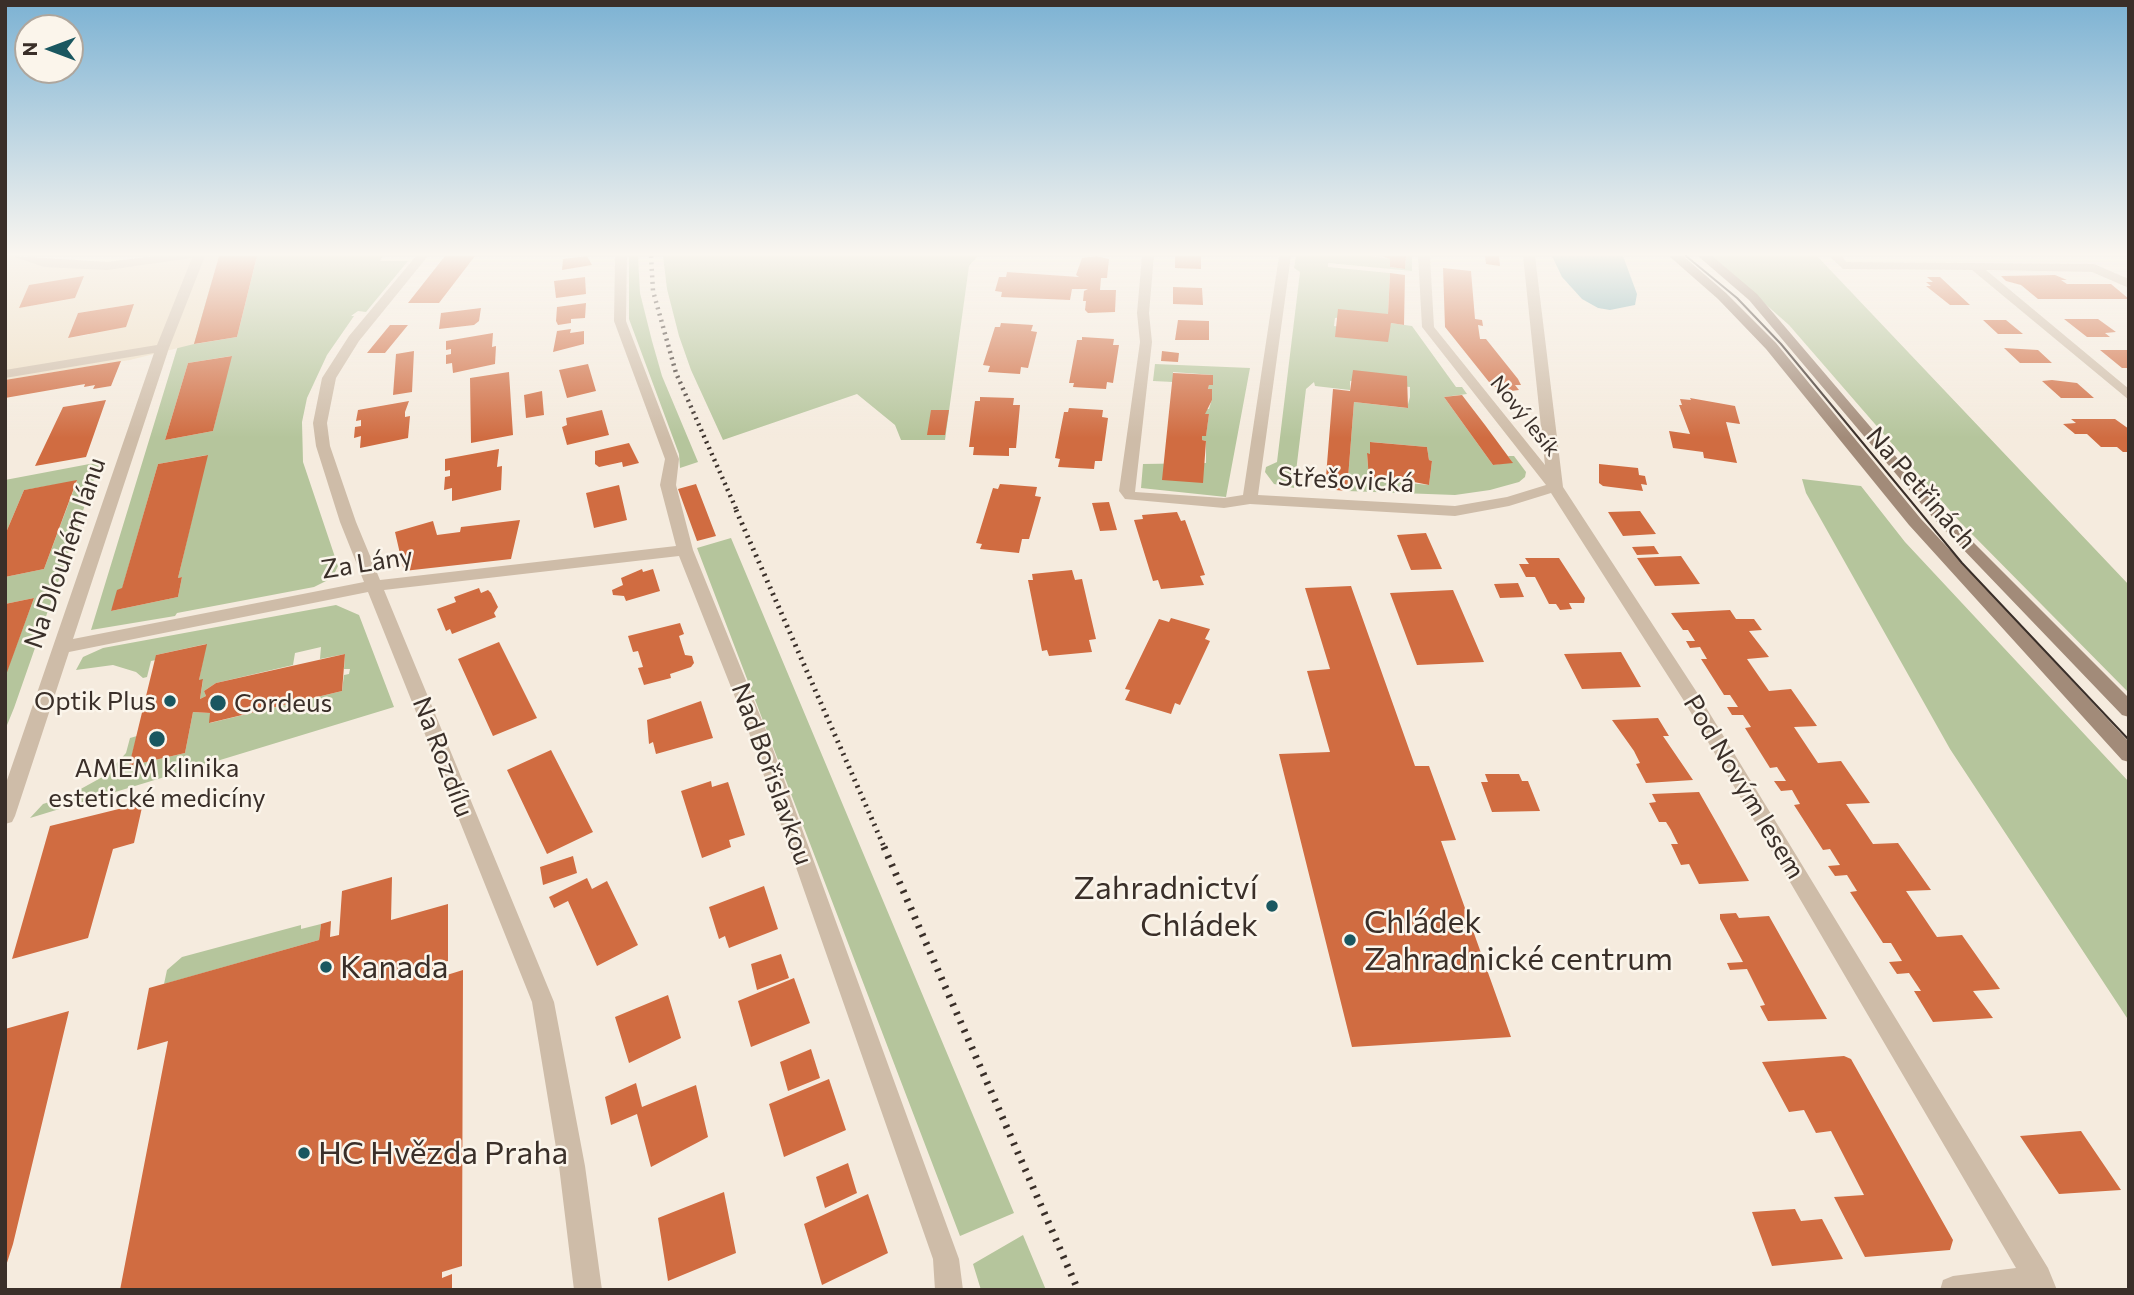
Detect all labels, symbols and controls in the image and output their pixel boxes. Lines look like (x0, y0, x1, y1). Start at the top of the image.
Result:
north arrow (14, 14, 84, 84)
text: N (18, 42, 41, 56)
street label: Nový lesík (1485, 371, 1565, 461)
street label: Na Petřinách (1860, 421, 1982, 555)
street label: Na Dlouhém lánu (18, 453, 112, 653)
street label: Střešovická (1277, 461, 1415, 499)
street label: Za Lány (319, 540, 415, 586)
street label: Nad Bořislavkou (725, 679, 819, 869)
place label: Optik Plus (34, 685, 156, 717)
place label: Cordeus (234, 687, 332, 719)
street label: Pod Novým lesem (1677, 689, 1811, 885)
marker: Optik Plus (162, 693, 178, 709)
marker: Cordeus (208, 693, 228, 713)
street label: Na Rozdílu (406, 693, 480, 821)
marker: AMEM klinika estetické medicíny (147, 729, 167, 749)
place label: AMEM klinika estetické medicíny (48, 752, 266, 814)
place label: Zahradnictví Chládek (1074, 869, 1258, 944)
marker: Zahradnictví Chládek (1264, 898, 1280, 914)
place label: Chládek Zahradnické centrum (1364, 903, 1673, 978)
marker: Chládek Zahradnické centrum (1342, 932, 1358, 948)
place label: Kanada (340, 948, 448, 986)
marker: Kanada (318, 959, 334, 975)
place label: HC Hvězda Praha (318, 1134, 568, 1172)
marker: HC Hvězda Praha (296, 1145, 312, 1161)

